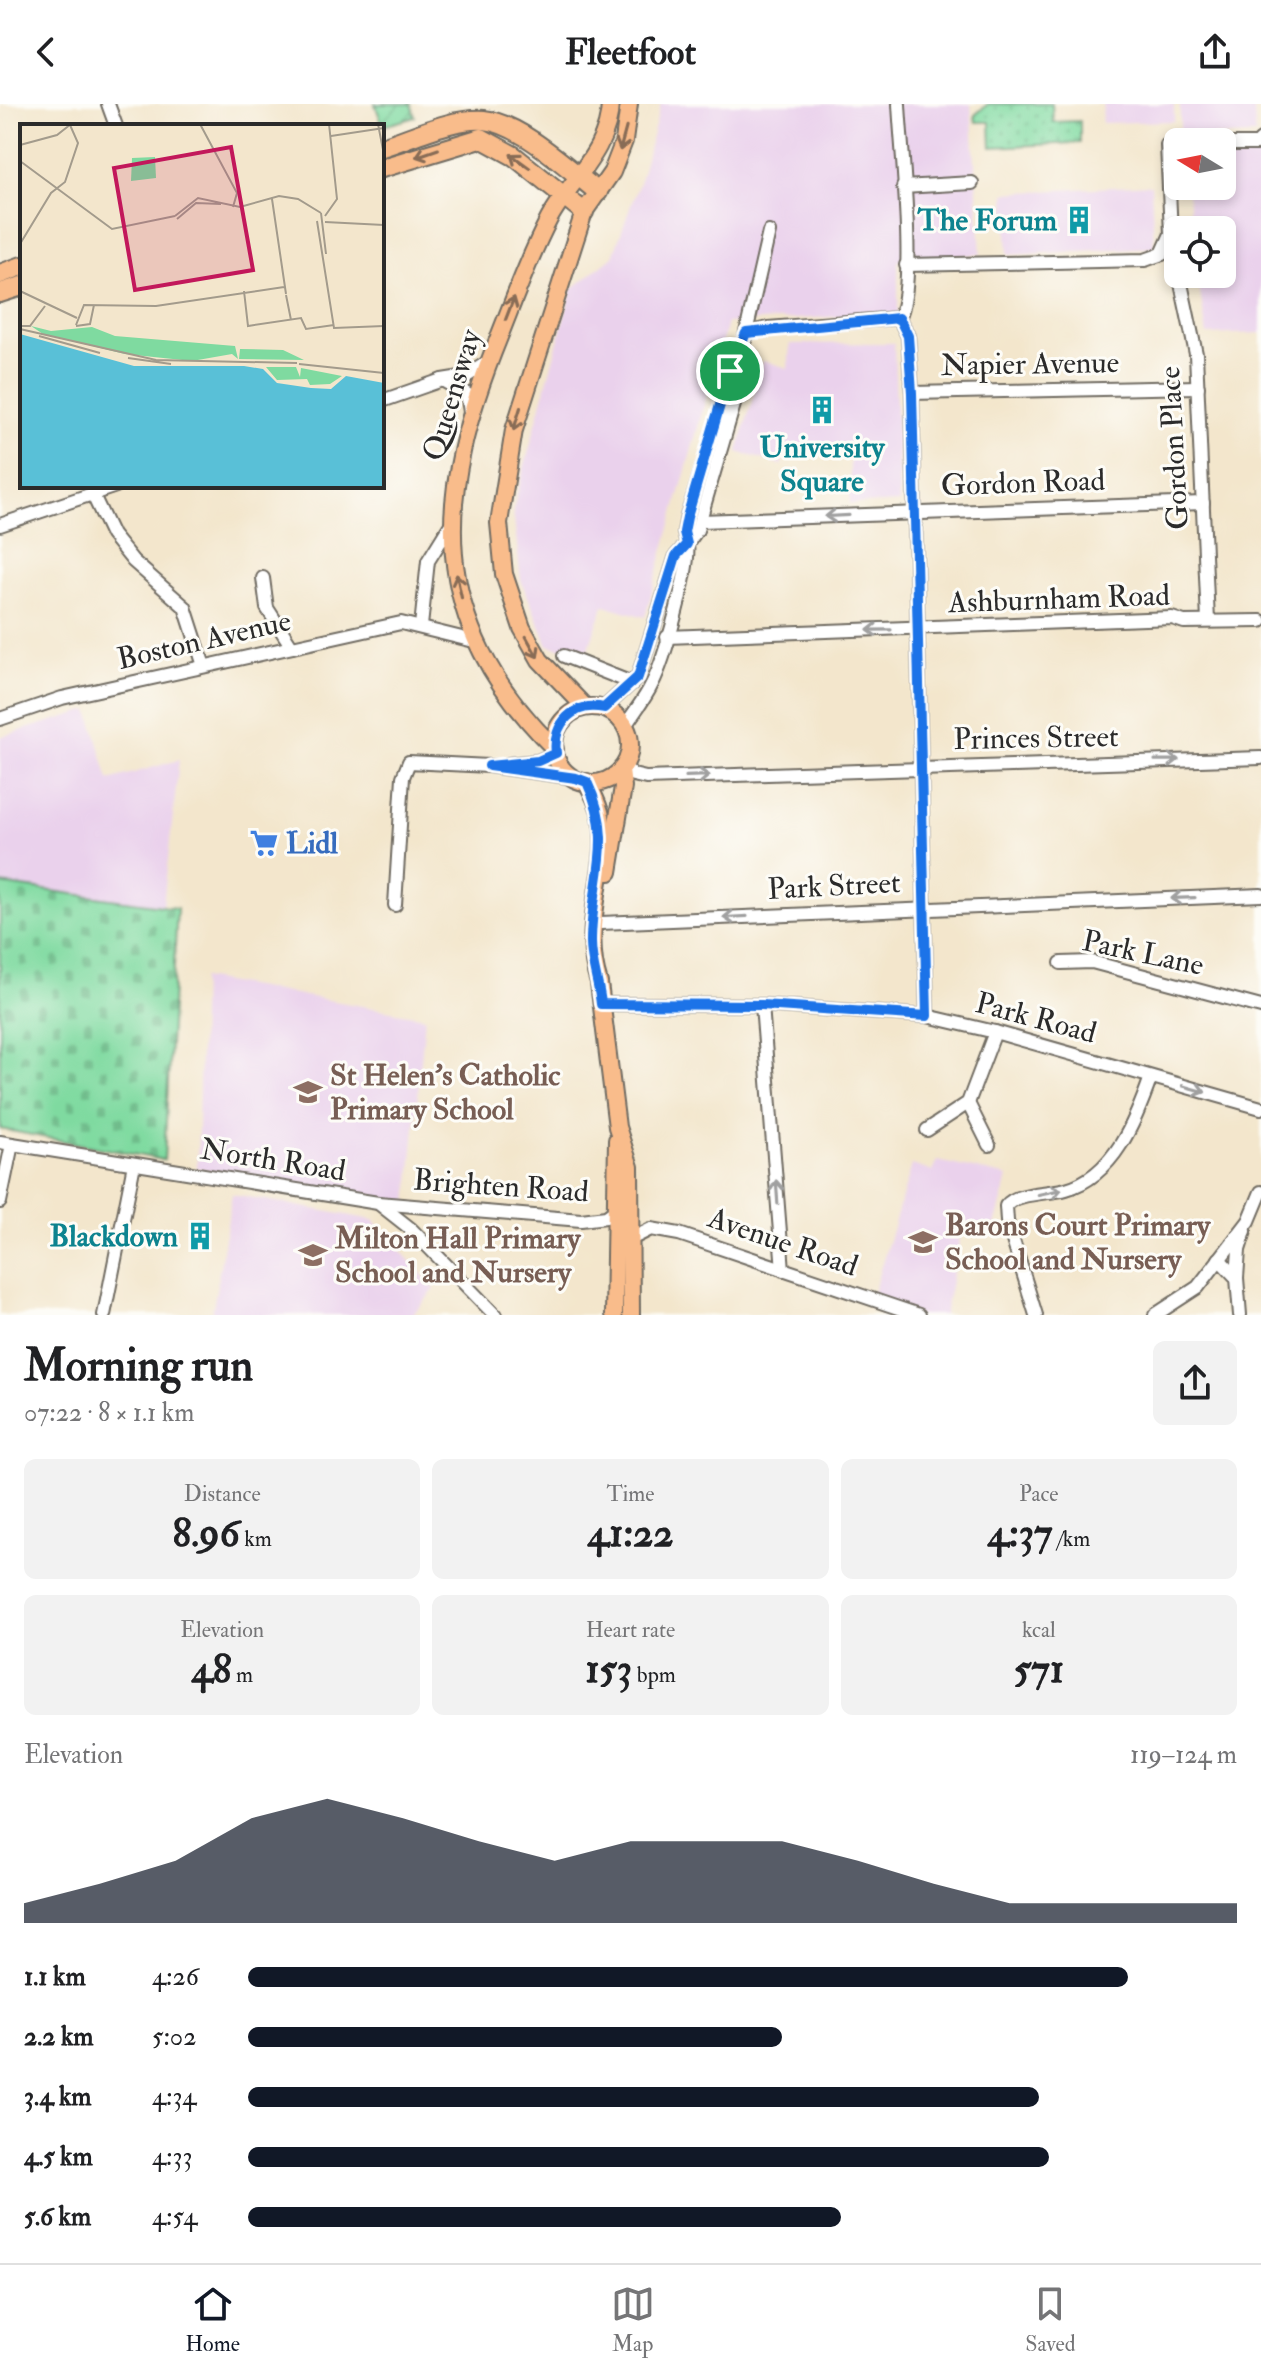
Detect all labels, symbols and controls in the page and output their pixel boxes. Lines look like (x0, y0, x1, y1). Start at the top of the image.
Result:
icon: back (24, 30, 68, 74)
text: Fleetfoot (565, 30, 696, 75)
icon: share (1193, 30, 1237, 74)
inset map (20, 124, 384, 488)
one-way arrow (615, 125, 630, 151)
north arrow (1164, 128, 1236, 200)
map controls (1164, 128, 1236, 288)
one-way arrow (415, 147, 440, 162)
one-way arrow (510, 153, 532, 169)
place label: The Forum (917, 202, 1058, 239)
building icon: The Forum (1064, 205, 1094, 235)
button: locate (1164, 216, 1236, 288)
one-way arrow (504, 296, 518, 321)
street label: Queensway (415, 324, 490, 465)
pin (696, 337, 764, 405)
street label: Napier Avenue (941, 344, 1119, 384)
icon: arrive (708, 349, 752, 393)
street label: Gordon Place (1151, 365, 1197, 531)
building icon: University Square (807, 395, 837, 425)
one-way arrow (509, 407, 524, 432)
place label: University Square (759, 429, 886, 500)
street label: Gordon Road (940, 462, 1106, 504)
one-way arrow (824, 509, 851, 524)
one-way arrow (451, 574, 466, 600)
street label: Ashburnham Road (946, 577, 1171, 621)
street label: Boston Avenue (114, 602, 294, 678)
one-way arrow (866, 622, 893, 638)
one-way arrow (525, 635, 541, 658)
street label: Princes Street (953, 718, 1119, 758)
one-way arrow (1153, 753, 1180, 768)
one-way arrow (684, 769, 711, 784)
place label: Lidl (286, 825, 338, 862)
supermarket icon: Lidl (249, 828, 279, 858)
street label: Park Street (767, 864, 902, 908)
one-way arrow (1170, 890, 1197, 905)
one-way arrow (722, 910, 749, 925)
street label: Park Lane (1079, 922, 1207, 984)
street label: Park Road (971, 984, 1101, 1052)
place label: St Helen's Catholic Primary School (330, 1057, 560, 1128)
school or university icon: St Helen's Catholic Primary School (293, 1077, 323, 1107)
one-way arrow (1181, 1083, 1207, 1098)
street label: North Road (198, 1130, 348, 1190)
street label: Brighten Road (412, 1161, 590, 1211)
one-way arrow (769, 1179, 784, 1206)
one-way arrow (1037, 1184, 1063, 1199)
street label: Avenue Road (702, 1199, 863, 1285)
place label: Barons Court Primary School and Nursery (945, 1207, 1212, 1278)
place label: Blackdown (49, 1218, 179, 1255)
place label: Milton Hall Primary School and Nursery (334, 1220, 582, 1291)
building icon: Blackdown (185, 1221, 215, 1251)
school or university icon: Barons Court Primary School and Nursery (908, 1227, 938, 1257)
school or university icon: Milton Hall Primary School and Nursery (298, 1240, 328, 1270)
text: Morning run (24, 1339, 253, 1394)
button: share (1153, 1341, 1237, 1425)
text: 07:22 · 8 × 1.1 km (24, 1397, 194, 1429)
text: Distance (184, 1480, 261, 1508)
text: Time (606, 1480, 655, 1508)
text: Pace (1019, 1480, 1059, 1508)
text: 8.96 (172, 1508, 240, 1559)
text: 41:22 (587, 1508, 674, 1559)
text: 4:37 (987, 1508, 1052, 1559)
text: km (240, 1525, 272, 1553)
text: /km (1052, 1525, 1090, 1553)
text: Elevation (180, 1616, 264, 1644)
text: Heart rate (586, 1616, 675, 1644)
text: kcal (1022, 1616, 1056, 1644)
text: 48 (191, 1644, 231, 1695)
text: 153 (585, 1644, 632, 1695)
text: 571 (1014, 1644, 1064, 1695)
text: m (231, 1661, 253, 1689)
text: bpm (632, 1661, 676, 1689)
text: Elevation (24, 1739, 123, 1771)
text: 119–124 m (1130, 1739, 1237, 1771)
text: 1.1 km (24, 1961, 86, 1993)
text: 4:26 (152, 1961, 199, 1993)
text: 2.2 km (24, 2021, 93, 2053)
text: 5:02 (152, 2021, 196, 2053)
text: 3.4 km (24, 2081, 91, 2113)
text: 4:34 (152, 2081, 196, 2113)
text: 4.5 km (24, 2141, 93, 2173)
text: 4:33 (152, 2141, 192, 2173)
text: 5.6 km (24, 2201, 91, 2233)
text: 4:54 (152, 2201, 197, 2233)
tab: Home (185, 2282, 240, 2358)
tab: Map (611, 2282, 655, 2358)
tab: Saved (1025, 2282, 1076, 2358)

